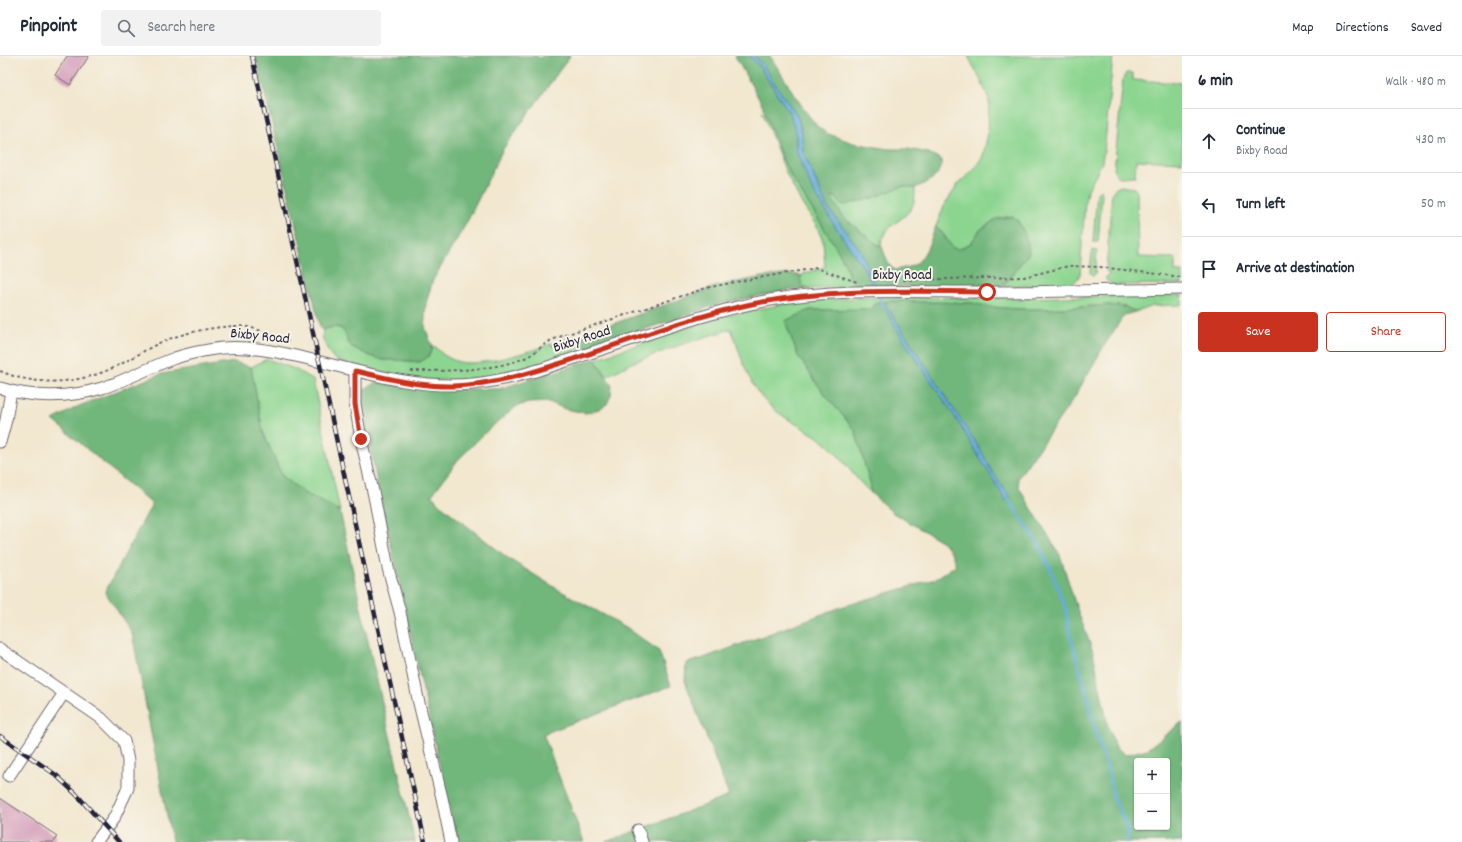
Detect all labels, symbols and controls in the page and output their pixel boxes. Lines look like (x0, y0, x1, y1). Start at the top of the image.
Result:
search box (101, 10, 381, 46)
text: Pinpoint (20, 14, 77, 41)
icon: search (115, 17, 137, 39)
text: Search here (147, 17, 215, 39)
text: Map (1292, 18, 1314, 38)
text: Directions (1336, 18, 1389, 38)
text: Saved (1411, 18, 1442, 38)
text: 6 min (1198, 70, 1233, 94)
text: Walk · 480 m (1385, 73, 1446, 92)
text: Continue (1236, 120, 1285, 142)
icon: ahead (1198, 130, 1220, 152)
text: 430 m (1416, 131, 1446, 150)
text: Bixby Road (1236, 142, 1288, 161)
icon: left (1198, 194, 1220, 216)
text: Turn left (1236, 194, 1285, 216)
text: 50 m (1421, 195, 1446, 214)
icon: arrive (1198, 258, 1220, 280)
text: Arrive at destination (1236, 258, 1354, 280)
street label: Bixby Road (872, 265, 932, 287)
route start (978, 283, 996, 301)
button: Save (1198, 312, 1318, 352)
button: Share (1326, 312, 1446, 352)
street label: Bixby Road (550, 320, 614, 360)
street label: Bixby Road (229, 323, 291, 351)
route end (352, 430, 370, 448)
map controls (1134, 758, 1170, 830)
button: + (1134, 758, 1170, 794)
button: − (1134, 794, 1170, 830)

